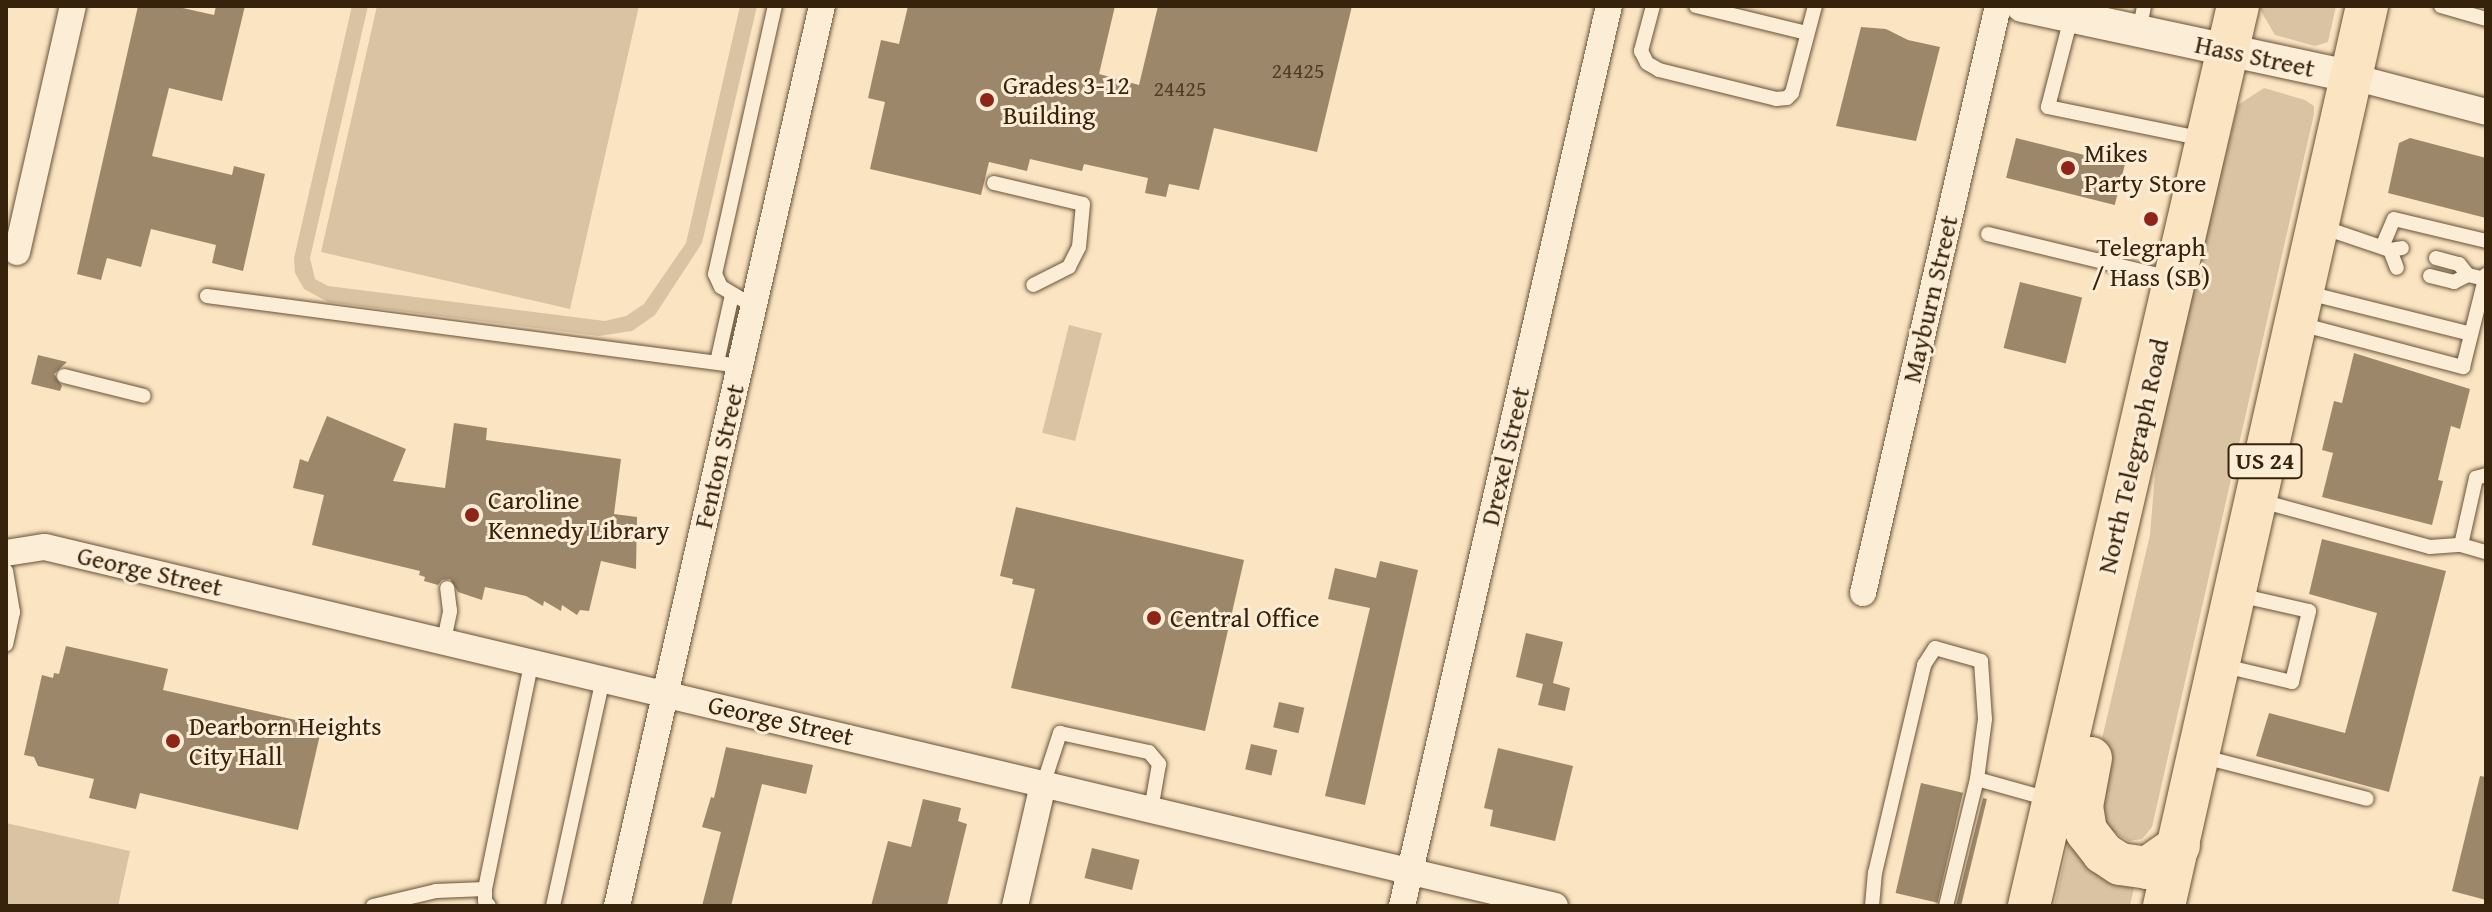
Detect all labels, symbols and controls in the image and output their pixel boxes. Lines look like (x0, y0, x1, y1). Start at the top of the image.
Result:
street label: Hass Street (2192, 28, 2318, 84)
house number: 24425 (1272, 58, 1324, 84)
place label: Grades 3-12 Building (1003, 69, 1130, 130)
house number: 24425 (1154, 76, 1206, 102)
marker: Grades 3-12 Building (978, 91, 996, 109)
place label: Mikes Party Store (2084, 137, 2206, 198)
marker: Mikes Party Store (2059, 159, 2077, 177)
marker: Telegraph / Hass (SB) (2142, 210, 2160, 228)
street label: Mayburn Street (1896, 212, 1964, 386)
place label: Telegraph / Hass (SB) (2092, 231, 2210, 292)
street label: North Telegraph Road (2091, 335, 2175, 577)
street label: Fenton Street (687, 381, 751, 531)
street label: Drexel Street (1474, 383, 1536, 529)
road number: US 24 (2227, 441, 2303, 481)
place label: Caroline Kennedy Library (488, 484, 669, 546)
marker: Caroline Kennedy Library (463, 506, 481, 524)
street label: George Street (74, 539, 226, 603)
place label: Central Office (1170, 602, 1319, 634)
marker: Central Office (1145, 609, 1163, 627)
street label: George Street (705, 688, 857, 752)
place label: Dearborn Heights City Hall (189, 710, 382, 772)
marker: Dearborn Heights City Hall (164, 732, 182, 750)

